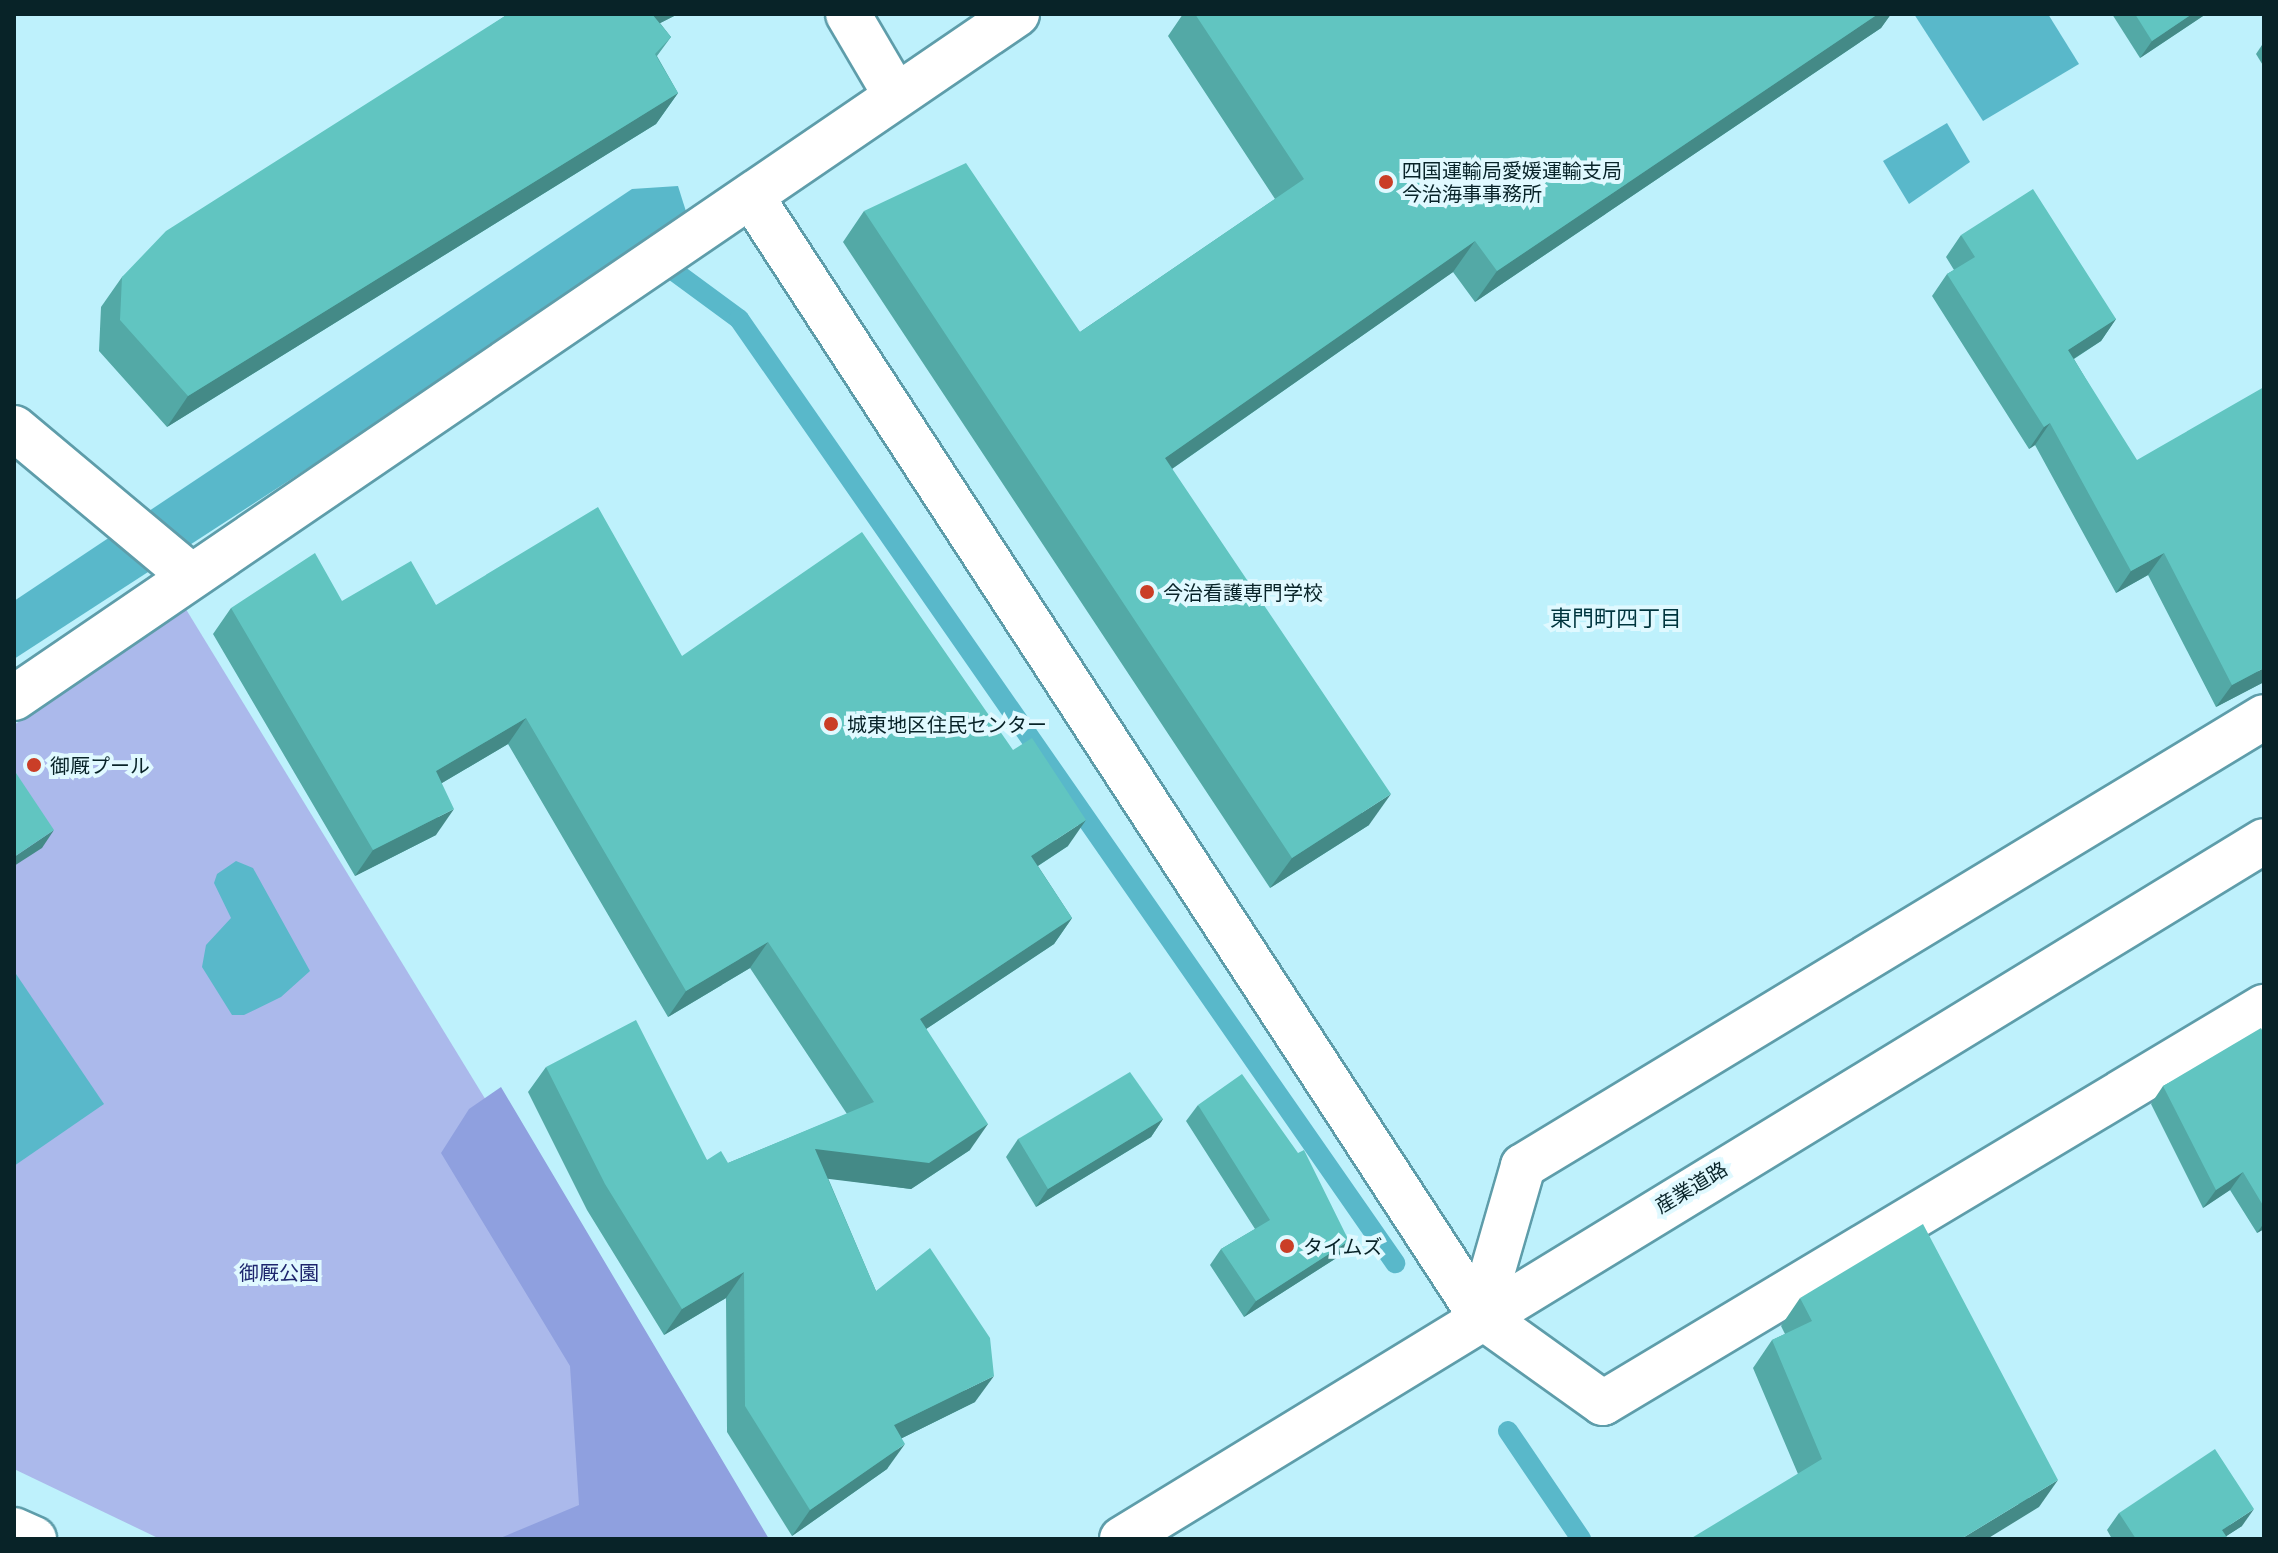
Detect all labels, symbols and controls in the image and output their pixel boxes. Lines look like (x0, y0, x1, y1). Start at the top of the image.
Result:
place label: 四国運輸局愛媛運輸支局 今治海事事務所 (1402, 158, 1622, 205)
marker: 四国運輸局愛媛運輸支局 今治海事事務所 (1377, 173, 1395, 191)
place label: 今治看護専門学校 (1163, 580, 1323, 604)
marker: 今治看護専門学校 (1138, 583, 1156, 601)
district label: 東門町四丁目 (1550, 605, 1682, 631)
place label: 城東地区住民センター (847, 712, 1047, 736)
marker: 城東地区住民センター (822, 715, 840, 733)
place label: 御厩プール (50, 753, 150, 777)
marker: 御厩プール (25, 756, 43, 774)
street label: 産業道路 (1651, 1156, 1731, 1218)
place label: タイムズ (1303, 1234, 1383, 1258)
marker: タイムズ (1278, 1237, 1296, 1255)
park label: 御厩公園 (239, 1260, 319, 1284)

